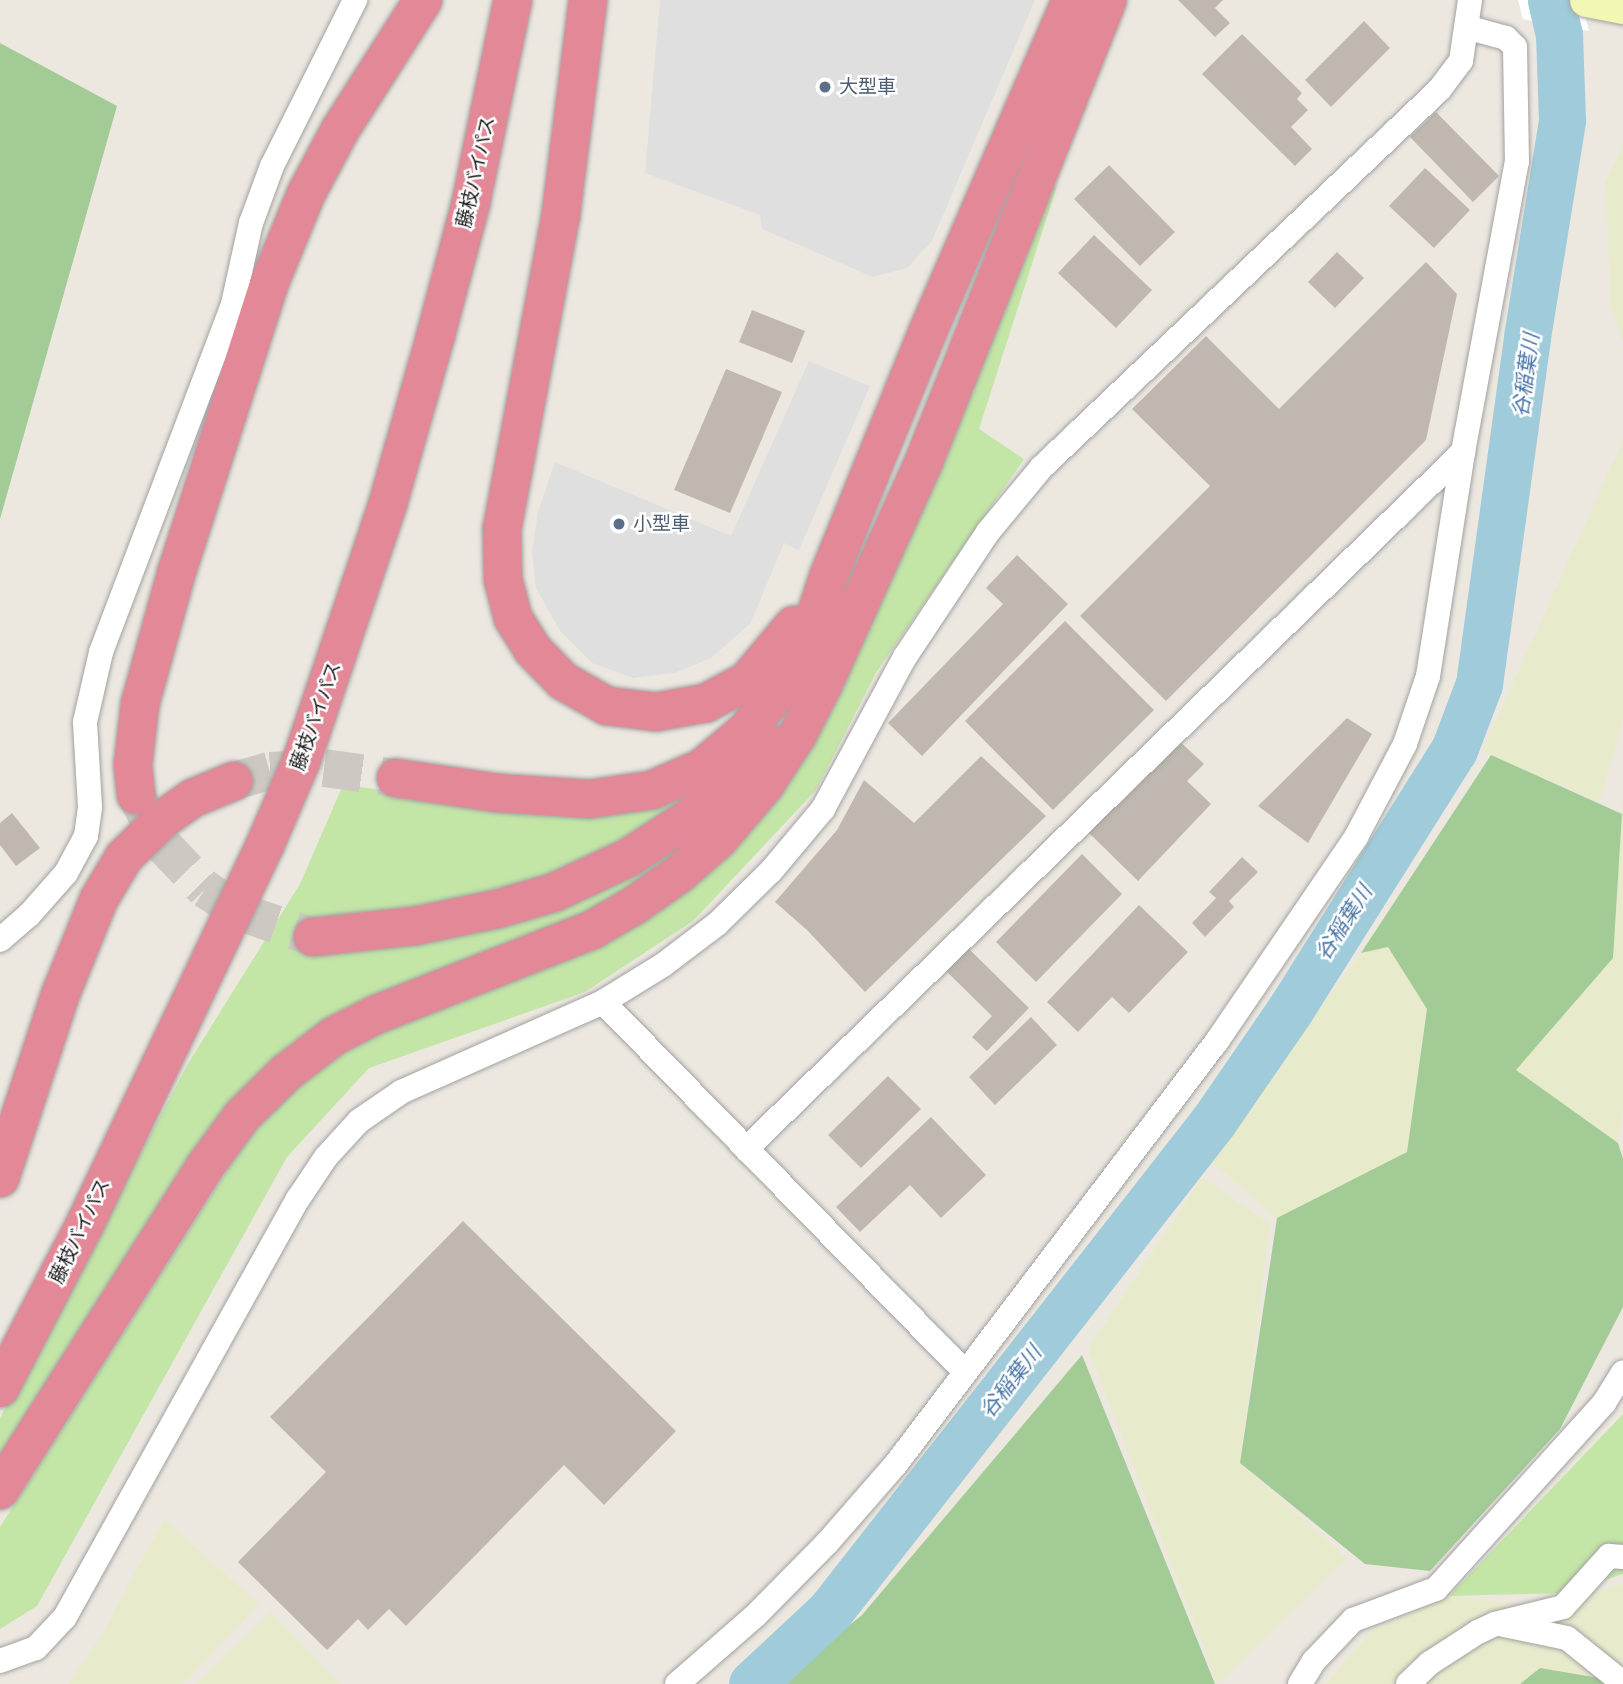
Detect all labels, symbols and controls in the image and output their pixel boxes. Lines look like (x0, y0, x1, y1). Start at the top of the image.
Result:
place label: 大型車 (839, 76, 896, 98)
marker: 大型車 (817, 79, 833, 95)
street label: 藤枝バイパス (452, 114, 500, 230)
water label: 谷稲葉川 (1507, 332, 1543, 418)
place label: 小型車 (633, 513, 690, 535)
marker: 小型車 (611, 516, 627, 532)
street label: 藤枝バイパス (286, 659, 346, 773)
water label: 谷稲葉川 (1310, 880, 1376, 964)
street label: 藤枝バイパス (45, 1175, 115, 1287)
water label: 谷稲葉川 (974, 1340, 1046, 1422)

